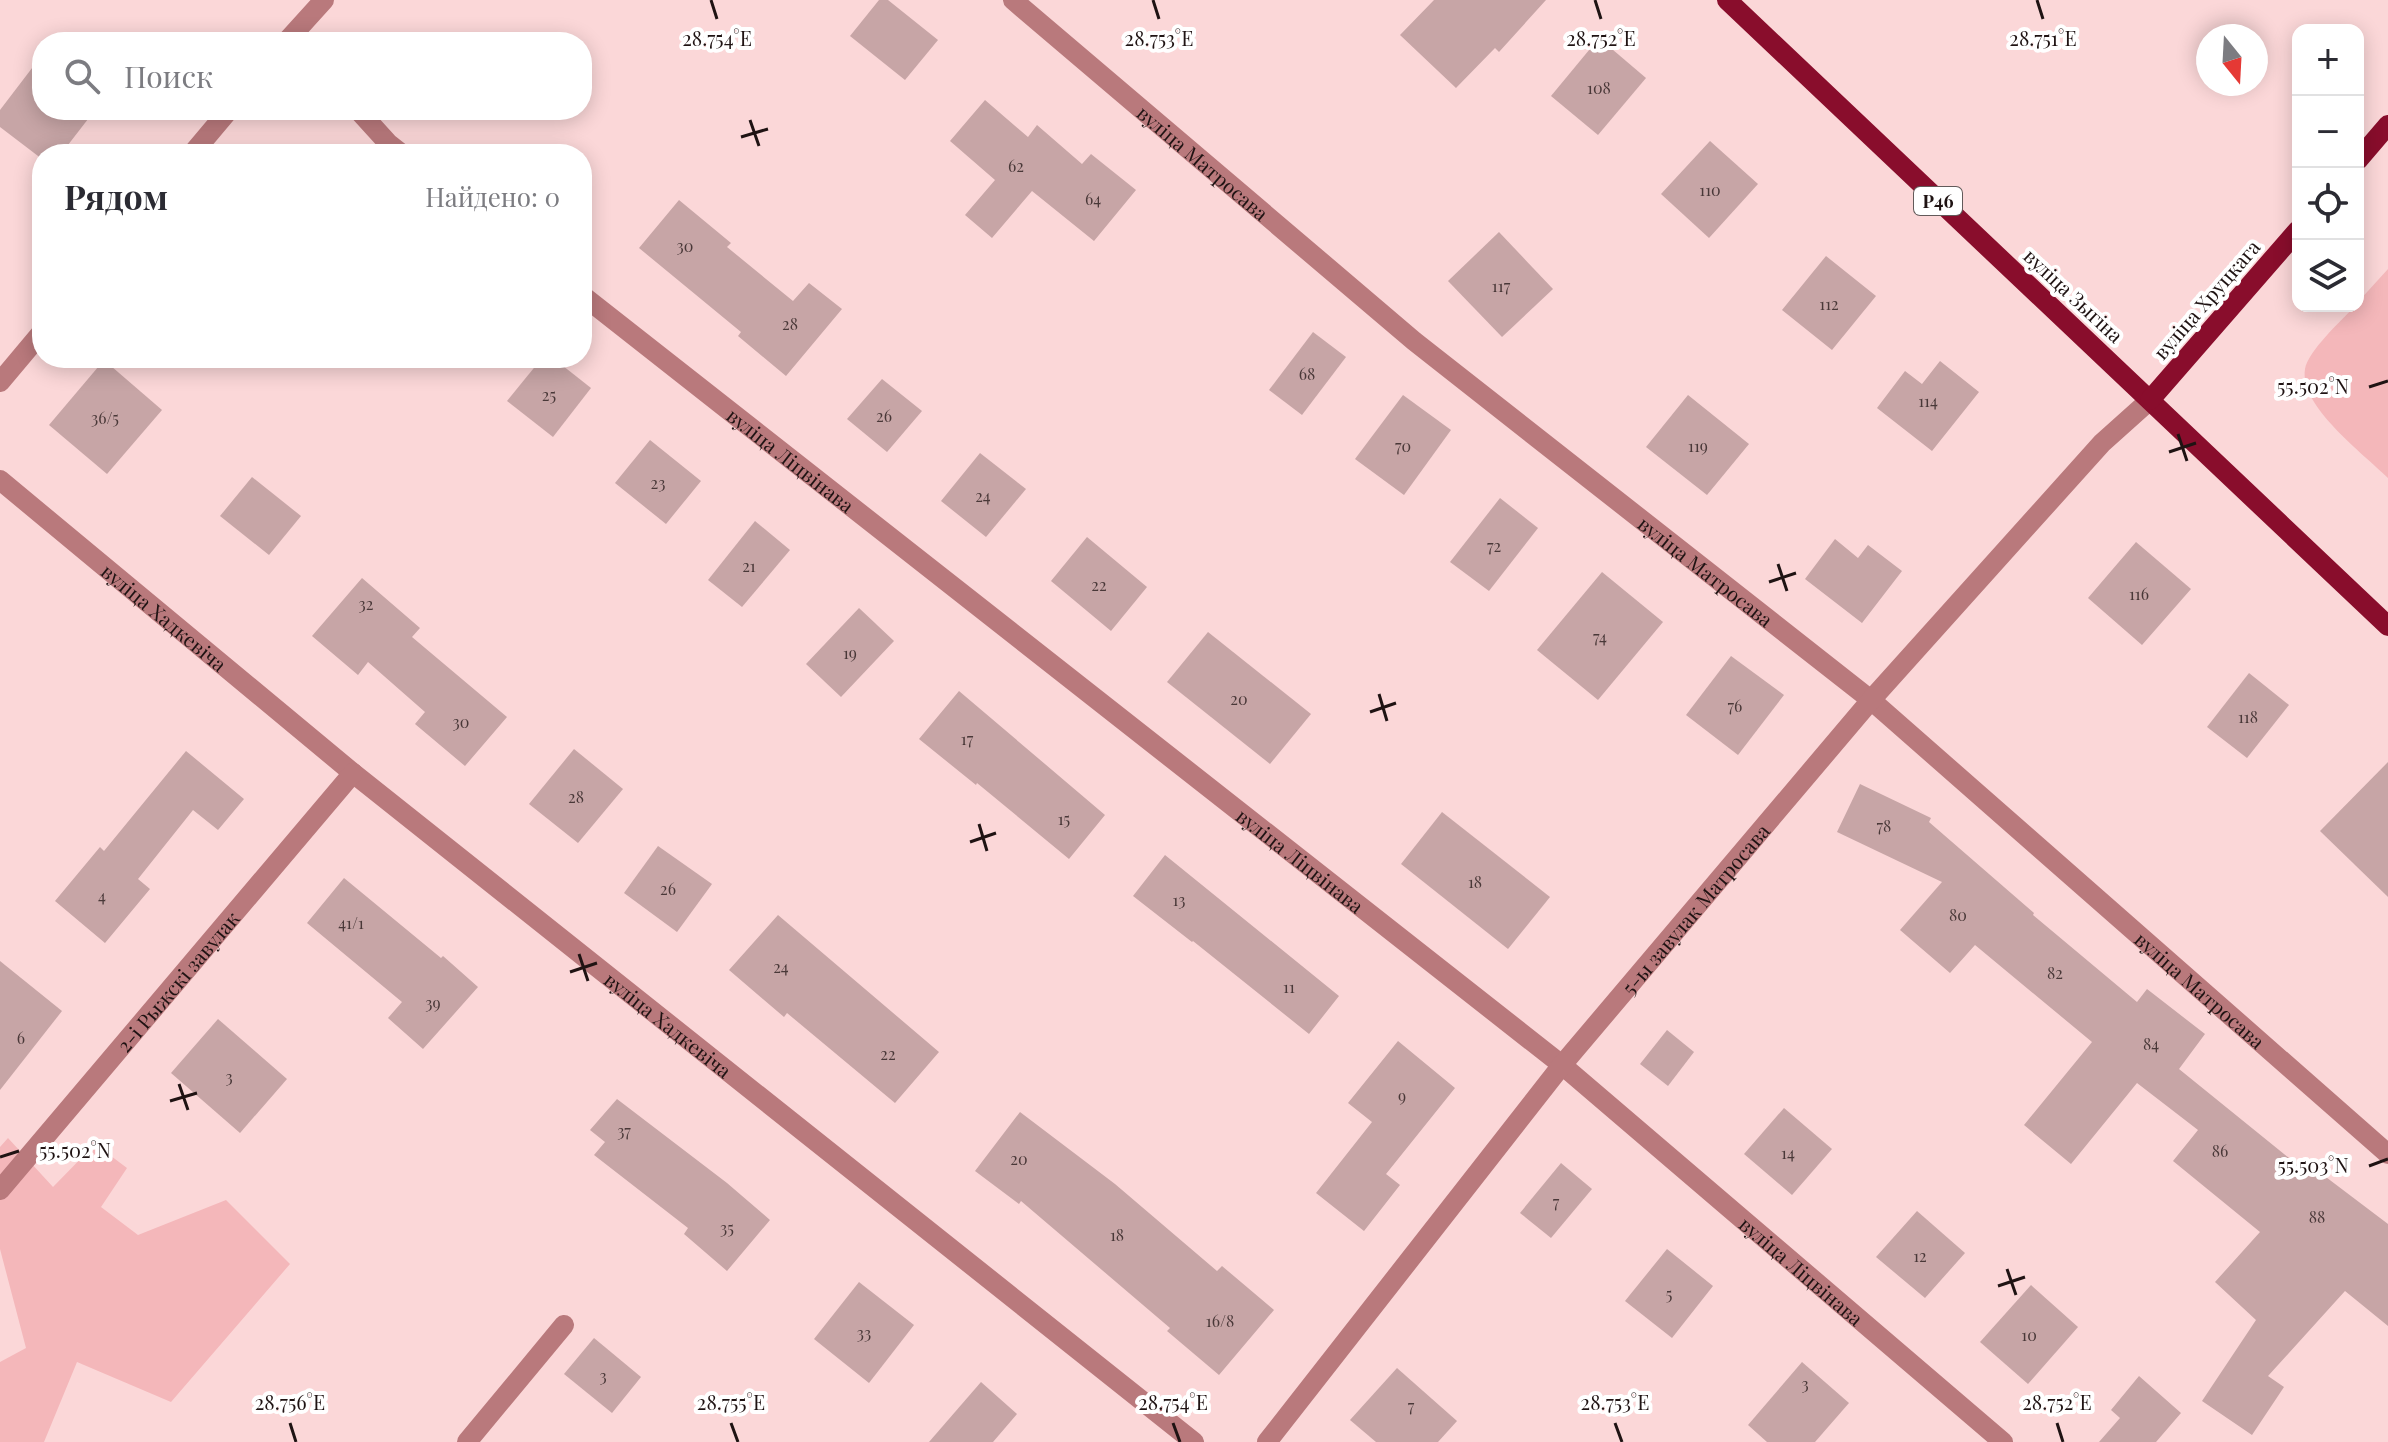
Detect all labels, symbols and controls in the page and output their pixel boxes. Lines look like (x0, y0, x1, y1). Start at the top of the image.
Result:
text: 28.754°E (682, 24, 752, 51)
text: 28.753°E (1125, 24, 1193, 51)
text: 28.752°E (1566, 24, 1636, 51)
text: 28.751°E (2009, 24, 2077, 51)
north arrow (2196, 24, 2268, 96)
map controls (2292, 24, 2364, 312)
button: + (2292, 24, 2364, 96)
search box (32, 32, 592, 120)
icon: search (60, 54, 104, 98)
text: Поиск (124, 56, 213, 96)
house number: 108 (1587, 77, 1611, 98)
button: − (2292, 96, 2364, 168)
street label: вуліца Матросава (1132, 98, 1275, 226)
house number: 62 (1008, 155, 1024, 176)
button: locate (2292, 168, 2364, 240)
text: Рядом (64, 173, 168, 219)
text: Найдено: 0 (425, 179, 560, 214)
house number: 110 (1699, 179, 1721, 200)
road number: Р46 (1914, 187, 1962, 215)
house number: 64 (1085, 188, 1101, 209)
street label: вуліца Хруцкага (2147, 234, 2265, 364)
house number: 30 (677, 235, 693, 256)
button: layers (2292, 240, 2364, 312)
street label: вуліца Зыгіна (2019, 242, 2129, 348)
house number: 117 (1492, 275, 1511, 296)
house number: 112 (1819, 293, 1839, 314)
house number: 28 (782, 313, 798, 334)
house number: 68 (1299, 363, 1315, 384)
text: 55.502°N (2277, 372, 2349, 399)
house number: 25 (542, 384, 556, 405)
house number: 114 (1918, 390, 1938, 411)
street label: вуліца Ліцвінава (722, 401, 860, 518)
house number: 26 (876, 405, 892, 426)
house number: 36/5 (91, 407, 119, 428)
house number: 70 (1395, 435, 1411, 456)
house number: 119 (1688, 435, 1708, 456)
house number: 23 (651, 472, 665, 493)
house number: 24 (975, 485, 991, 506)
street label: вуліца Матросава (1633, 509, 1779, 632)
house number: 72 (1487, 535, 1501, 556)
house number: 21 (742, 555, 756, 576)
street label: вуліца Хадкевіча (96, 557, 233, 677)
house number: 22 (1091, 574, 1107, 595)
house number: 116 (2129, 583, 2149, 604)
house number: 32 (359, 593, 373, 614)
house number: 74 (1593, 626, 1607, 647)
house number: 19 (843, 642, 857, 663)
house number: 20 (1230, 688, 1248, 709)
house number: 76 (1728, 695, 1742, 716)
house number: 118 (2238, 706, 2258, 727)
house number: 30 (453, 711, 469, 732)
house number: 17 (961, 728, 974, 749)
house number: 28 (568, 786, 584, 807)
street label: вуліца Ліцвінава (1231, 801, 1370, 918)
house number: 15 (1058, 808, 1070, 829)
house number: 78 (1877, 815, 1891, 836)
street label: 5-ы завулак Матросава (1615, 817, 1775, 999)
house number: 18 (1468, 871, 1482, 892)
house number: 26 (660, 878, 676, 899)
house number: 4 (98, 885, 106, 906)
house number: 13 (1173, 889, 1185, 910)
street label: 2-і Рыжскі завулак (110, 904, 245, 1057)
house number: 80 (1949, 904, 1967, 925)
house number: 41/1 (338, 912, 364, 933)
street label: вуліца Матросава (2130, 925, 2271, 1054)
house number: 24 (773, 956, 789, 977)
house number: 82 (2047, 962, 2063, 983)
street label: вуліца Хадкевіча (599, 965, 738, 1083)
house number: 11 (1283, 976, 1295, 997)
house number: 39 (425, 992, 441, 1013)
house number: 6 (17, 1027, 25, 1048)
house number: 84 (2143, 1033, 2159, 1054)
house number: 22 (880, 1043, 896, 1064)
house number: 3 (225, 1066, 233, 1087)
house number: 9 (1398, 1085, 1406, 1106)
house number: 37 (617, 1120, 631, 1141)
text: 55.502°N (39, 1136, 111, 1163)
house number: 86 (2212, 1140, 2228, 1161)
house number: 14 (1781, 1142, 1795, 1163)
house number: 20 (1010, 1148, 1028, 1169)
text: 55.503°N (2277, 1151, 2349, 1178)
house number: 7 (1553, 1191, 1560, 1212)
house number: 88 (2309, 1206, 2325, 1227)
street label: вуліца Ліцвінава (1734, 1210, 1870, 1331)
house number: 35 (720, 1217, 734, 1238)
house number: 18 (1110, 1224, 1124, 1245)
house number: 12 (1913, 1245, 1927, 1266)
house number: 5 (1666, 1283, 1672, 1304)
house number: 16/8 (1206, 1310, 1234, 1331)
house number: 33 (857, 1322, 871, 1343)
house number: 10 (2021, 1324, 2037, 1345)
house number: 3 (599, 1365, 607, 1386)
house number: 3 (1801, 1373, 1809, 1394)
text: 28.756°E (255, 1388, 325, 1415)
text: 28.755°E (697, 1388, 765, 1415)
text: 28.754°E (1138, 1388, 1208, 1415)
text: 28.753°E (1581, 1388, 1649, 1415)
text: 28.752°E (2022, 1388, 2092, 1415)
house number: 7 (1408, 1395, 1415, 1416)

